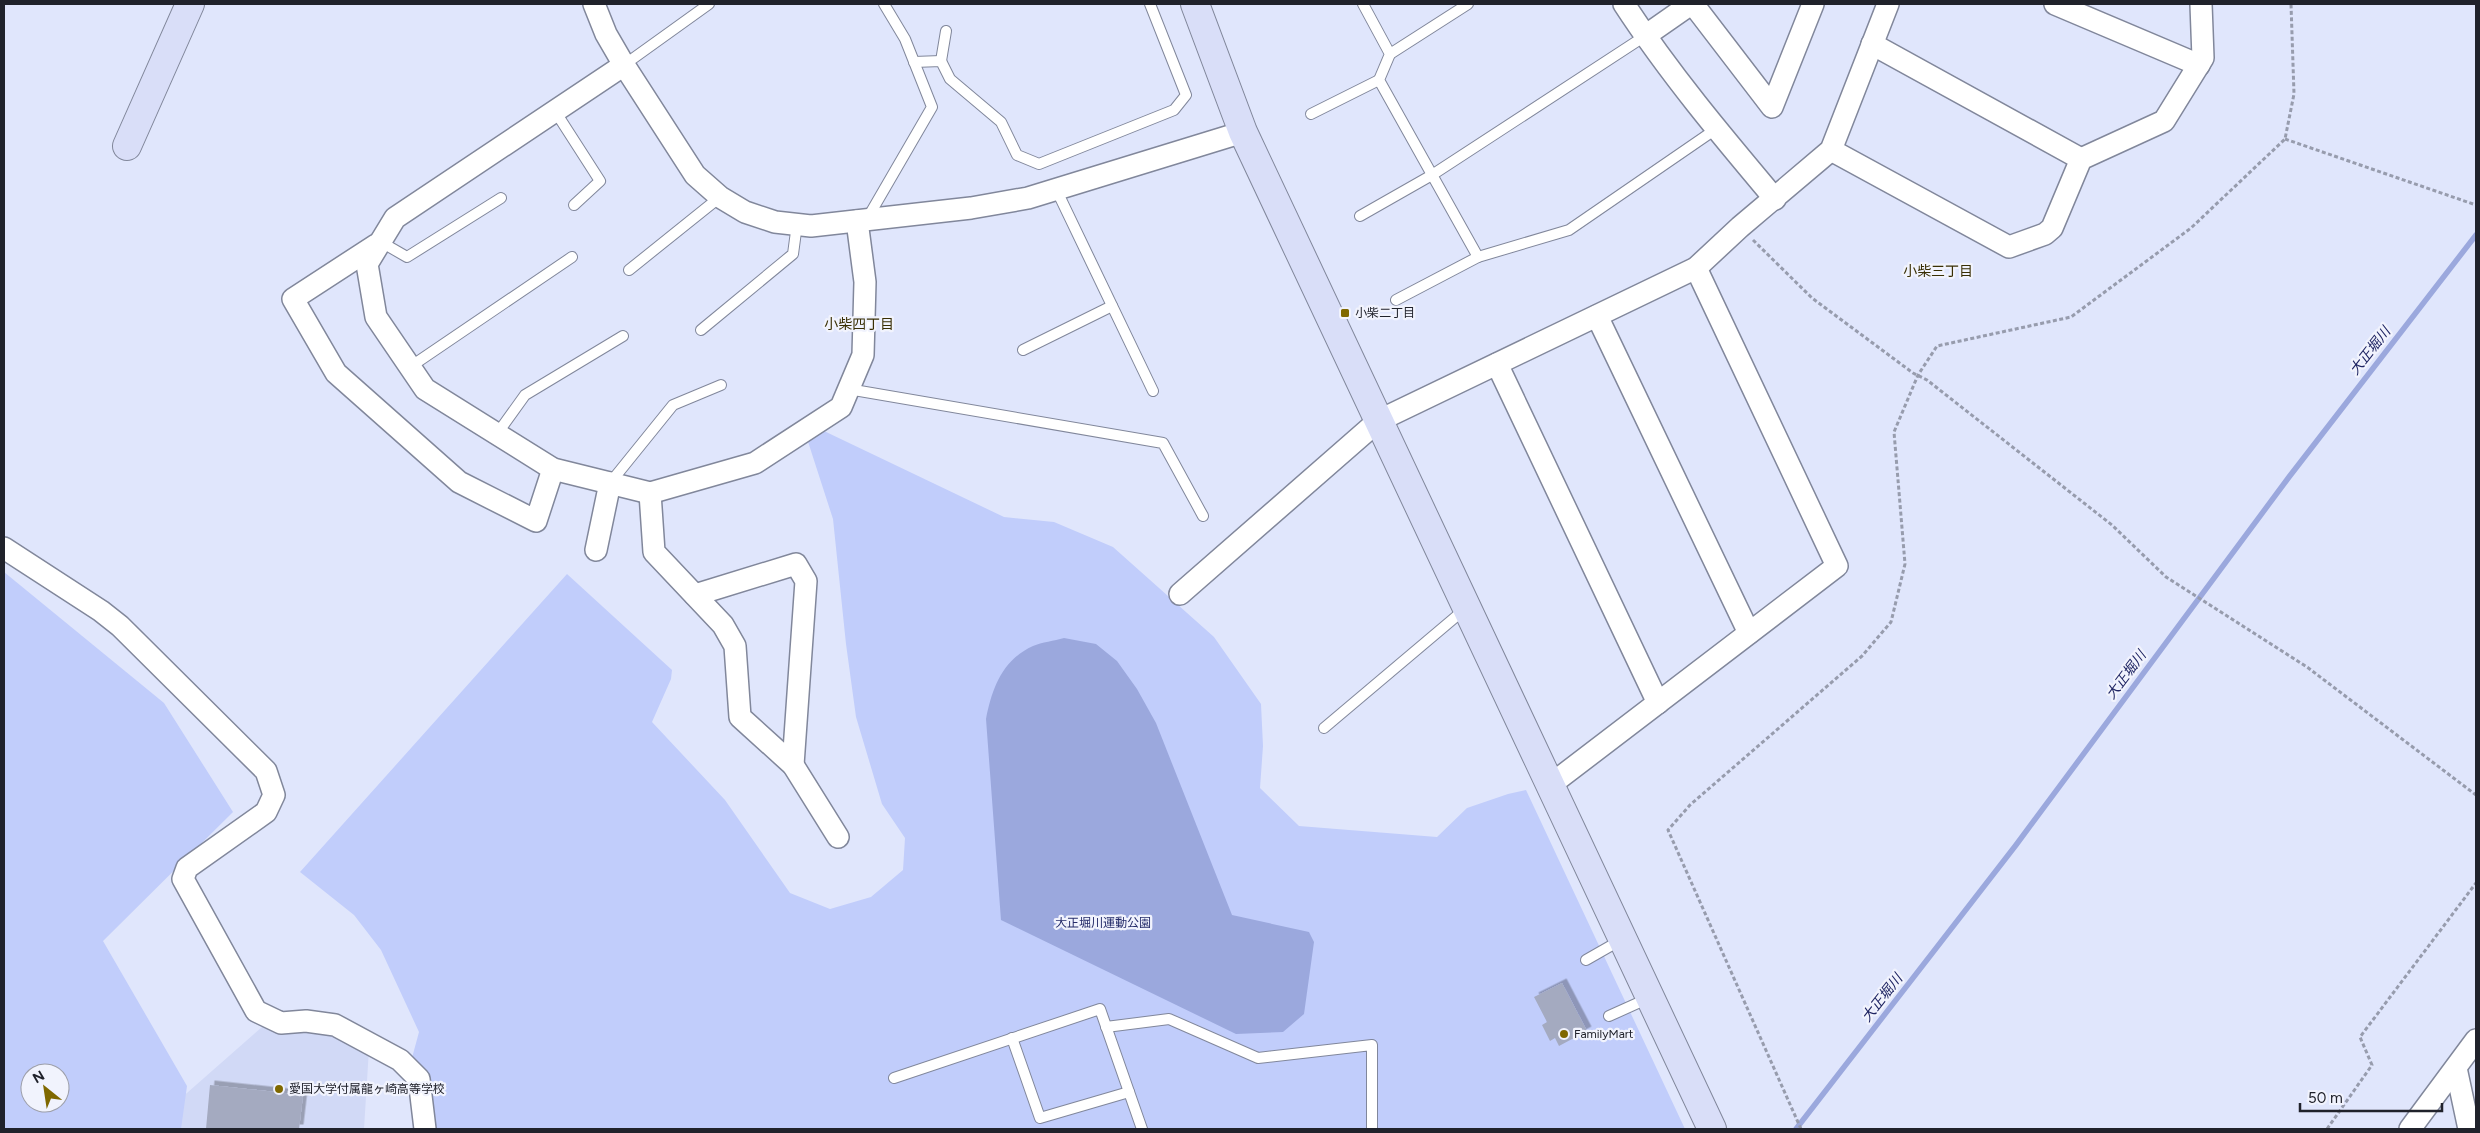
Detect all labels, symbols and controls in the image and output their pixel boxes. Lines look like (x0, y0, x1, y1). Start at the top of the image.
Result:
district label: 小柴三丁目 (1903, 263, 1973, 280)
place label: 小柴二丁目 (1355, 306, 1415, 320)
marker: 小柴二丁目 (1339, 307, 1351, 319)
district label: 小柴四丁目 (824, 316, 894, 333)
water label: 大正堀川 (2346, 322, 2395, 378)
water label: 大正堀川 (2102, 646, 2151, 702)
park label: 大正堀川運動公園 (1055, 916, 1151, 930)
water label: 大正堀川 (1858, 969, 1907, 1025)
place label: FamilyMart (1574, 1027, 1634, 1041)
marker: FamilyMart (1558, 1028, 1570, 1040)
north arrow (20, 1063, 70, 1113)
text: N (30, 1067, 48, 1087)
scale bar (2300, 1080, 2442, 1112)
place label: 愛国大学付属龍ヶ崎高等学校 (289, 1082, 445, 1096)
marker: 愛国大学付属龍ヶ崎高等学校 (273, 1083, 285, 1095)
text: 50 m (2308, 1089, 2343, 1107)

